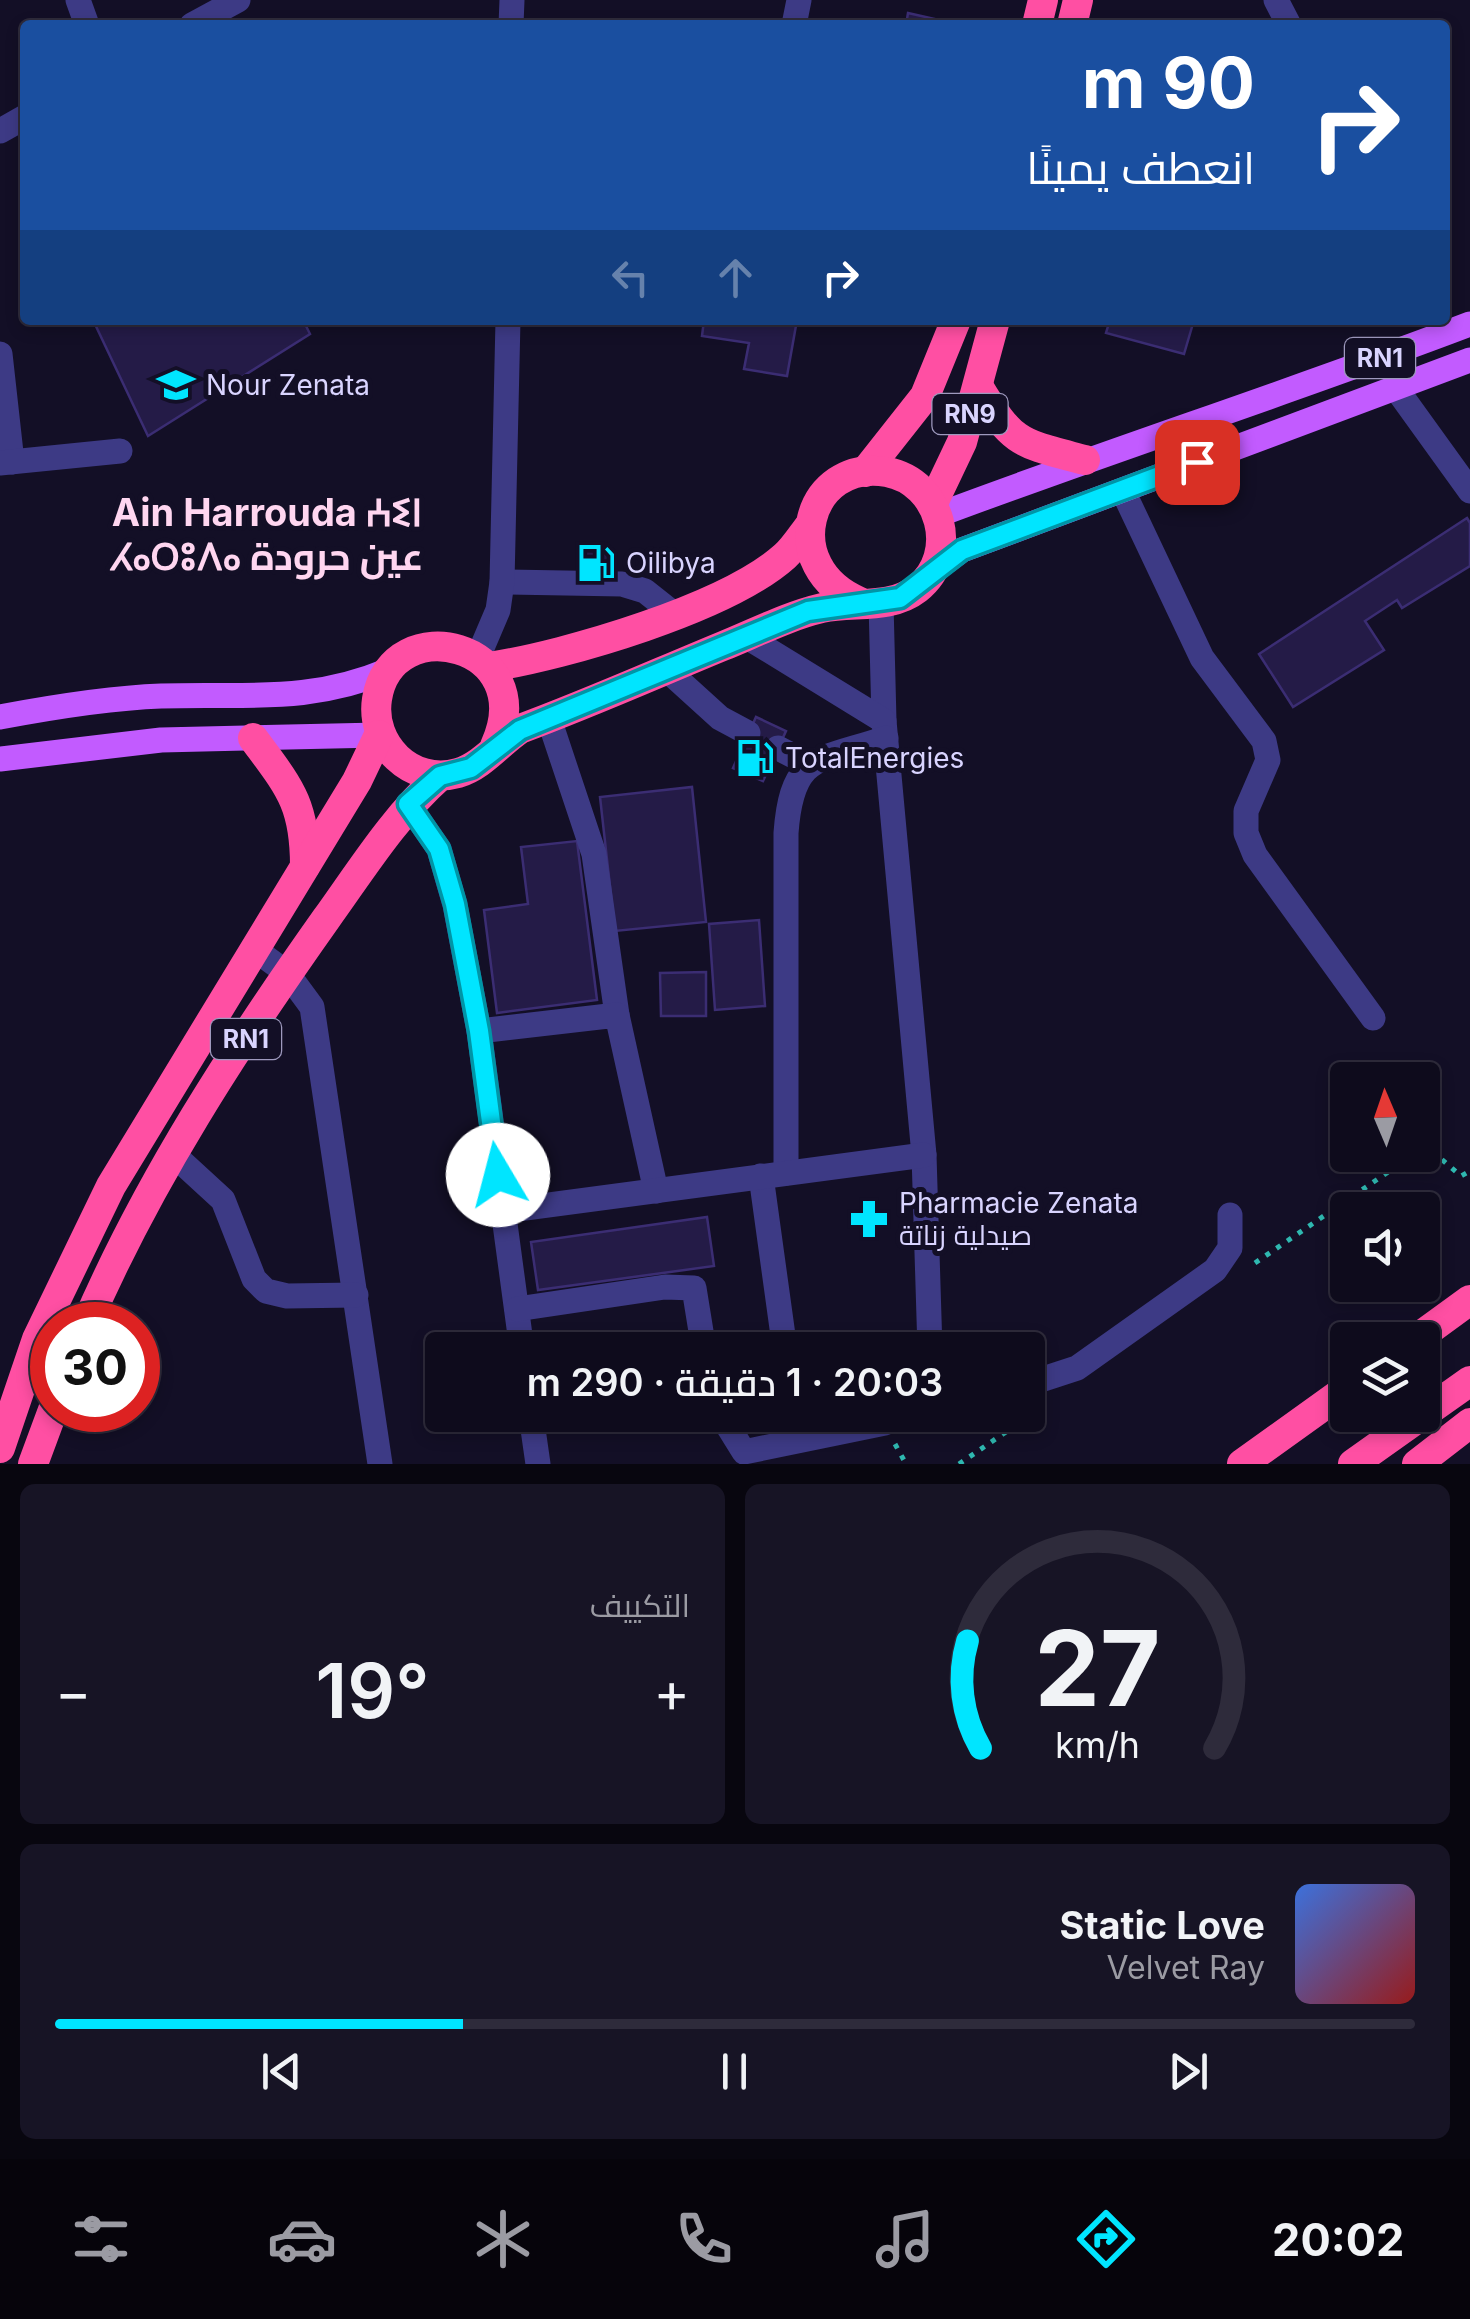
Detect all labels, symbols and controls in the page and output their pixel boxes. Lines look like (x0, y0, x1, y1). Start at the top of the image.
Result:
text: 90 m (1082, 40, 1255, 125)
icon: right (1290, 60, 1420, 190)
text: انعطف يمينًا (1026, 140, 1255, 195)
icon: left (603, 250, 658, 305)
icon: ahead (708, 250, 763, 305)
icon: right (813, 250, 868, 305)
road number: RN1 (1345, 338, 1415, 378)
school or university icon: Nour Zenata (155, 364, 197, 406)
place label: Nour Zenata (206, 368, 370, 402)
road number: RN9 (932, 394, 1008, 434)
pin (1155, 420, 1240, 505)
icon: arrive (1170, 435, 1225, 490)
district label: Ain Harrouda ⵄⵉⵏ ⵃⴰⵔⵓⴷⴰ عين حرودة (110, 489, 423, 580)
fuel station icon: Oilibya (575, 542, 617, 584)
place label: Oilibya (626, 546, 716, 580)
fuel station icon: TotalEnergies (734, 737, 776, 779)
place label: TotalEnergies (785, 741, 964, 775)
road number: RN1 (211, 1019, 281, 1059)
north arrow (1330, 1062, 1440, 1172)
map controls (1330, 1062, 1440, 1432)
position arrow (446, 1123, 550, 1227)
place label: Pharmacie Zenata صيدلية زناتة (899, 1186, 1139, 1252)
button: sound (1330, 1192, 1440, 1302)
pharmacy icon: Pharmacie Zenata صيدلية زناتة (848, 1198, 890, 1240)
speed limit sign: 30 (30, 1302, 160, 1432)
button: layers (1330, 1322, 1440, 1432)
text: 20:03 · 1 دقيقة · 290 m (527, 1359, 943, 1405)
text: التكييف (590, 1586, 690, 1625)
text: 27 (1035, 1605, 1161, 1731)
text: 19° (315, 1645, 430, 1736)
text: − (55, 1659, 91, 1725)
text: + (654, 1659, 690, 1725)
text: km/h (1055, 1723, 1140, 1767)
text: Static Love (1060, 1902, 1265, 1948)
text: Velvet Ray (1107, 1948, 1265, 1987)
icon: previous (254, 2044, 309, 2099)
icon: pause (707, 2044, 762, 2099)
icon: next (1161, 2044, 1216, 2099)
icon: filters (66, 2204, 136, 2274)
icon: car (267, 2204, 337, 2274)
icon: climate (468, 2204, 538, 2274)
icon: phone (669, 2204, 739, 2274)
icon: music (870, 2204, 940, 2274)
icon: directions (1071, 2204, 1141, 2274)
text: 20:02 (1272, 2212, 1404, 2267)

